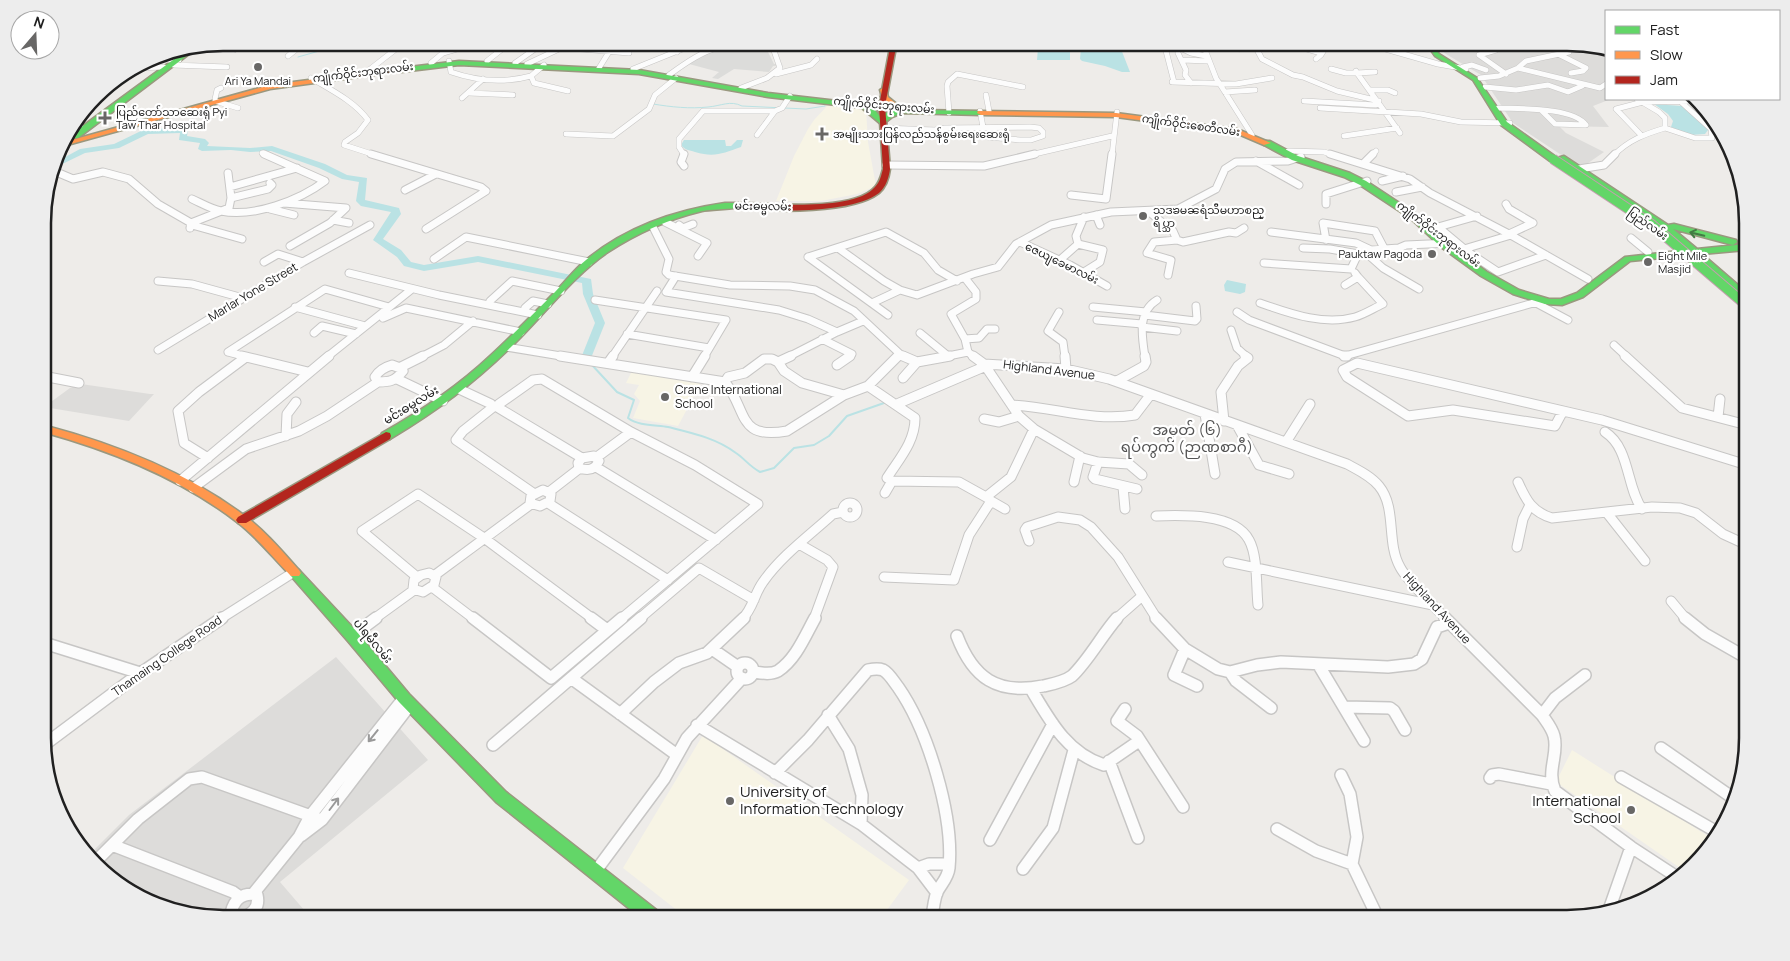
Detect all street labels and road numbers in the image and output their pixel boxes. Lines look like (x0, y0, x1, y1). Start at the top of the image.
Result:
street label: ကျိုက်ဝိုင်းဘုရားလမ်း (312, 58, 414, 87)
street label: ကျိုက်ဝိုင်းဘုရားလမ်း (833, 93, 935, 118)
street label: ကျိုက်ဝိုင်းစေတီလမ်း (1141, 110, 1241, 141)
street label: ကျိုက်ဝိုင်းဘုရားလမ်း (1393, 197, 1484, 272)
street label: မင်းဓမ္မလမ်း (734, 198, 792, 216)
street label: ပြည်လမ်း (1624, 204, 1671, 245)
street label: ဇေယျခေမာလမ်း (1022, 238, 1102, 289)
street label: Marlar Yone Street (205, 258, 301, 325)
street label: Highland Avenue (1002, 355, 1096, 384)
street label: မင်းဓမ္မလမ်း (380, 381, 443, 430)
street label: Highland Avenue (1400, 568, 1475, 647)
street label: Thamaing College Road (108, 611, 225, 700)
street label: ပါရမီလမ်း (348, 615, 397, 668)

